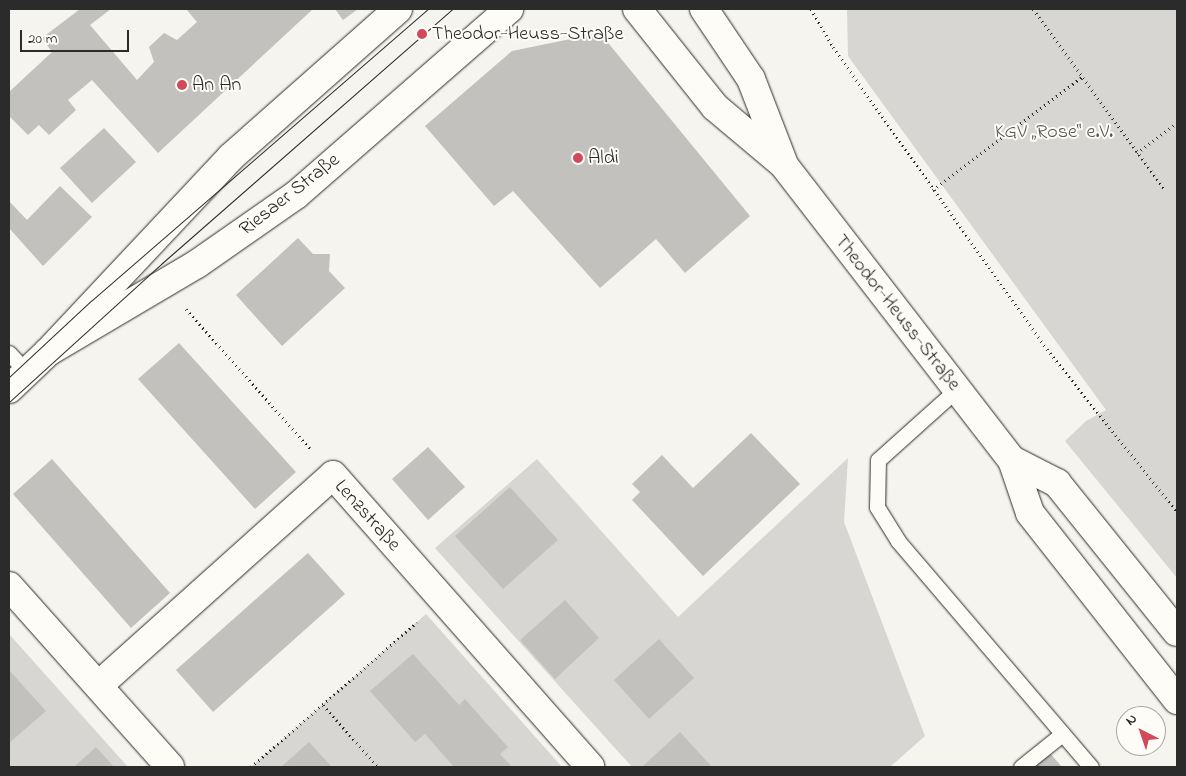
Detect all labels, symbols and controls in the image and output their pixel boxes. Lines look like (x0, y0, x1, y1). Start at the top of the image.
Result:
scale bar (22, 20, 131, 52)
place label: Theodor-Heuss-Straße (432, 22, 623, 46)
text: 20 m (28, 28, 57, 50)
marker: Theodor-Heuss-Straße (416, 28, 428, 40)
place label: An An (192, 73, 241, 97)
marker: An An (176, 79, 188, 91)
park label: KGV „Rose“ e.V. (995, 120, 1113, 144)
place label: Aldi (588, 146, 619, 170)
street label: Riesaer Straße (235, 148, 345, 242)
marker: Aldi (572, 152, 584, 164)
street label: Theodor-Heuss-Straße (829, 230, 965, 396)
street label: Lenzstraße (329, 475, 405, 557)
north arrow (1116, 706, 1166, 756)
text: N (1121, 709, 1142, 731)

